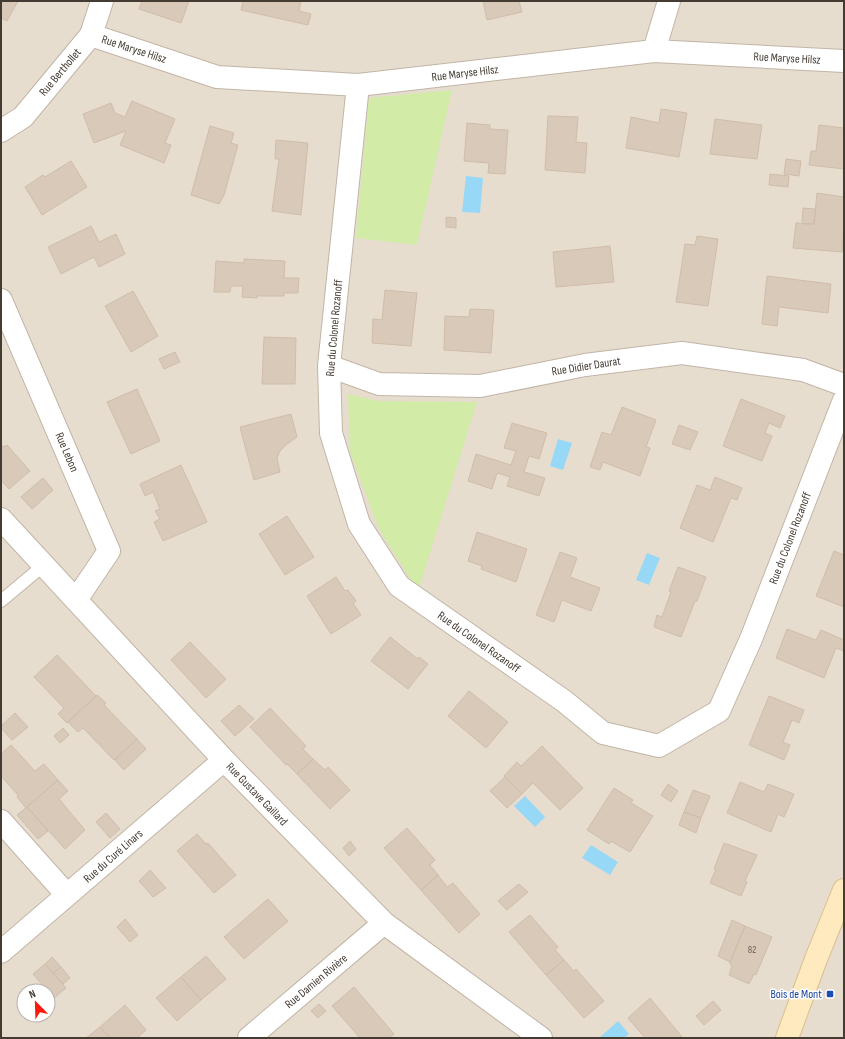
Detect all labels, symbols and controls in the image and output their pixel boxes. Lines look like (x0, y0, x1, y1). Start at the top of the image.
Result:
street label: Rue Maryse Hilsz (100, 32, 169, 67)
street label: Rue Berthollet (36, 45, 85, 99)
street label: Rue Maryse Hilsz (753, 49, 822, 68)
street label: Rue Maryse Hilsz (431, 62, 500, 85)
street label: Rue du Colonel Rozanoff (323, 279, 346, 377)
street label: Rue Didier Daurat (550, 354, 622, 379)
street label: Rue Lebon (52, 430, 82, 474)
street label: Rue du Colonel Rozanoff (766, 490, 815, 586)
street label: Rue du Colonel Rozanoff (435, 608, 523, 677)
street label: Rue Gustave Gaillard (223, 760, 291, 829)
street label: Rue du Curé Linars (80, 826, 146, 886)
house number: 82 (748, 944, 756, 956)
street label: Rue Damien Rivière (282, 951, 351, 1012)
north arrow (16, 983, 56, 1023)
text: N (27, 987, 38, 1001)
place label: Bois de Mont (771, 987, 822, 1002)
marker: Bois de Mont (825, 989, 835, 999)

